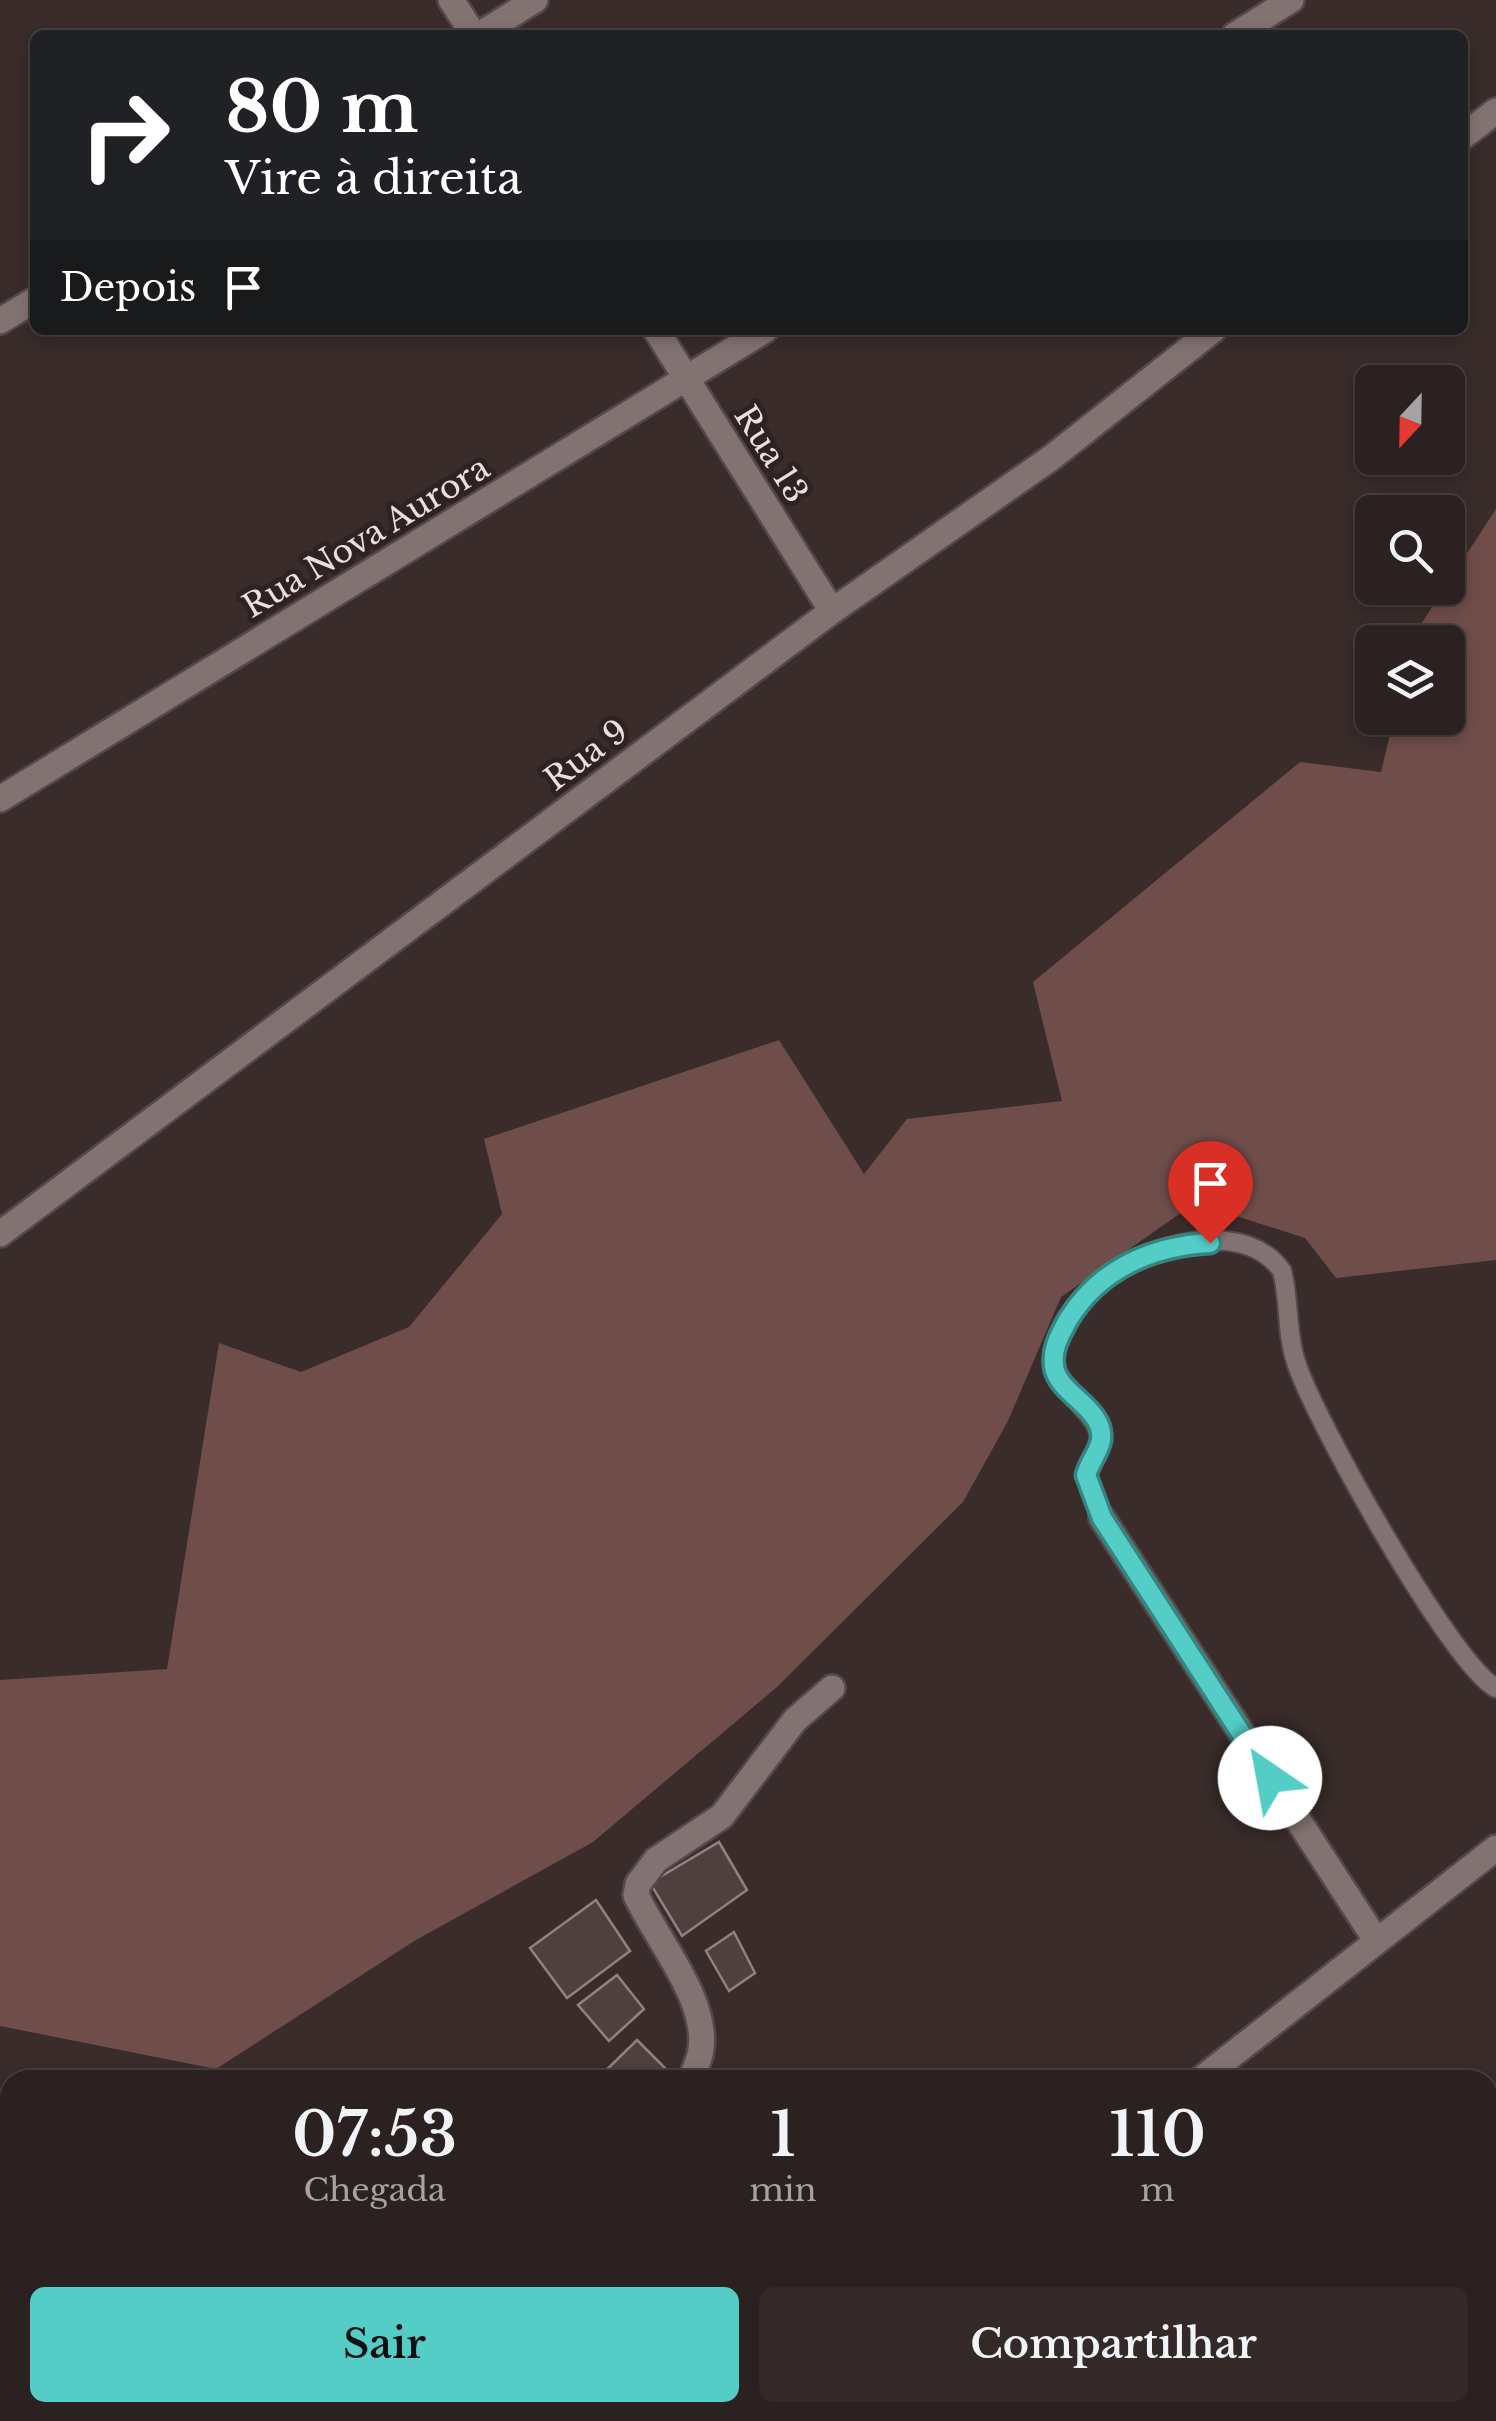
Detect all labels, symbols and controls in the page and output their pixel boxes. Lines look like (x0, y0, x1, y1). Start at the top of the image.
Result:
text: 80 m (225, 64, 418, 151)
icon: right (60, 70, 190, 200)
text: Vire à direita (225, 150, 522, 206)
icon: arrive (216, 260, 271, 315)
text: Depois (60, 264, 196, 311)
north arrow (1355, 365, 1465, 475)
map controls (1355, 365, 1465, 735)
street label: Rua 13 (726, 398, 816, 510)
street label: Rua Nova Aurora (236, 448, 497, 626)
button: search (1355, 495, 1465, 605)
button: layers (1355, 625, 1465, 735)
street label: Rua 9 (537, 711, 635, 799)
pin (1168, 1141, 1253, 1244)
icon: arrive (1183, 1156, 1238, 1211)
position arrow (1218, 1726, 1322, 1830)
text: 07:53 (292, 2098, 457, 2172)
text: 1 (770, 2098, 796, 2172)
text: 110 (1109, 2098, 1206, 2172)
text: Chegada (304, 2170, 446, 2210)
text: min (749, 2170, 817, 2210)
text: m (1140, 2170, 1175, 2210)
button: Sair (30, 2287, 739, 2402)
button: Compartilhar (759, 2287, 1468, 2402)

